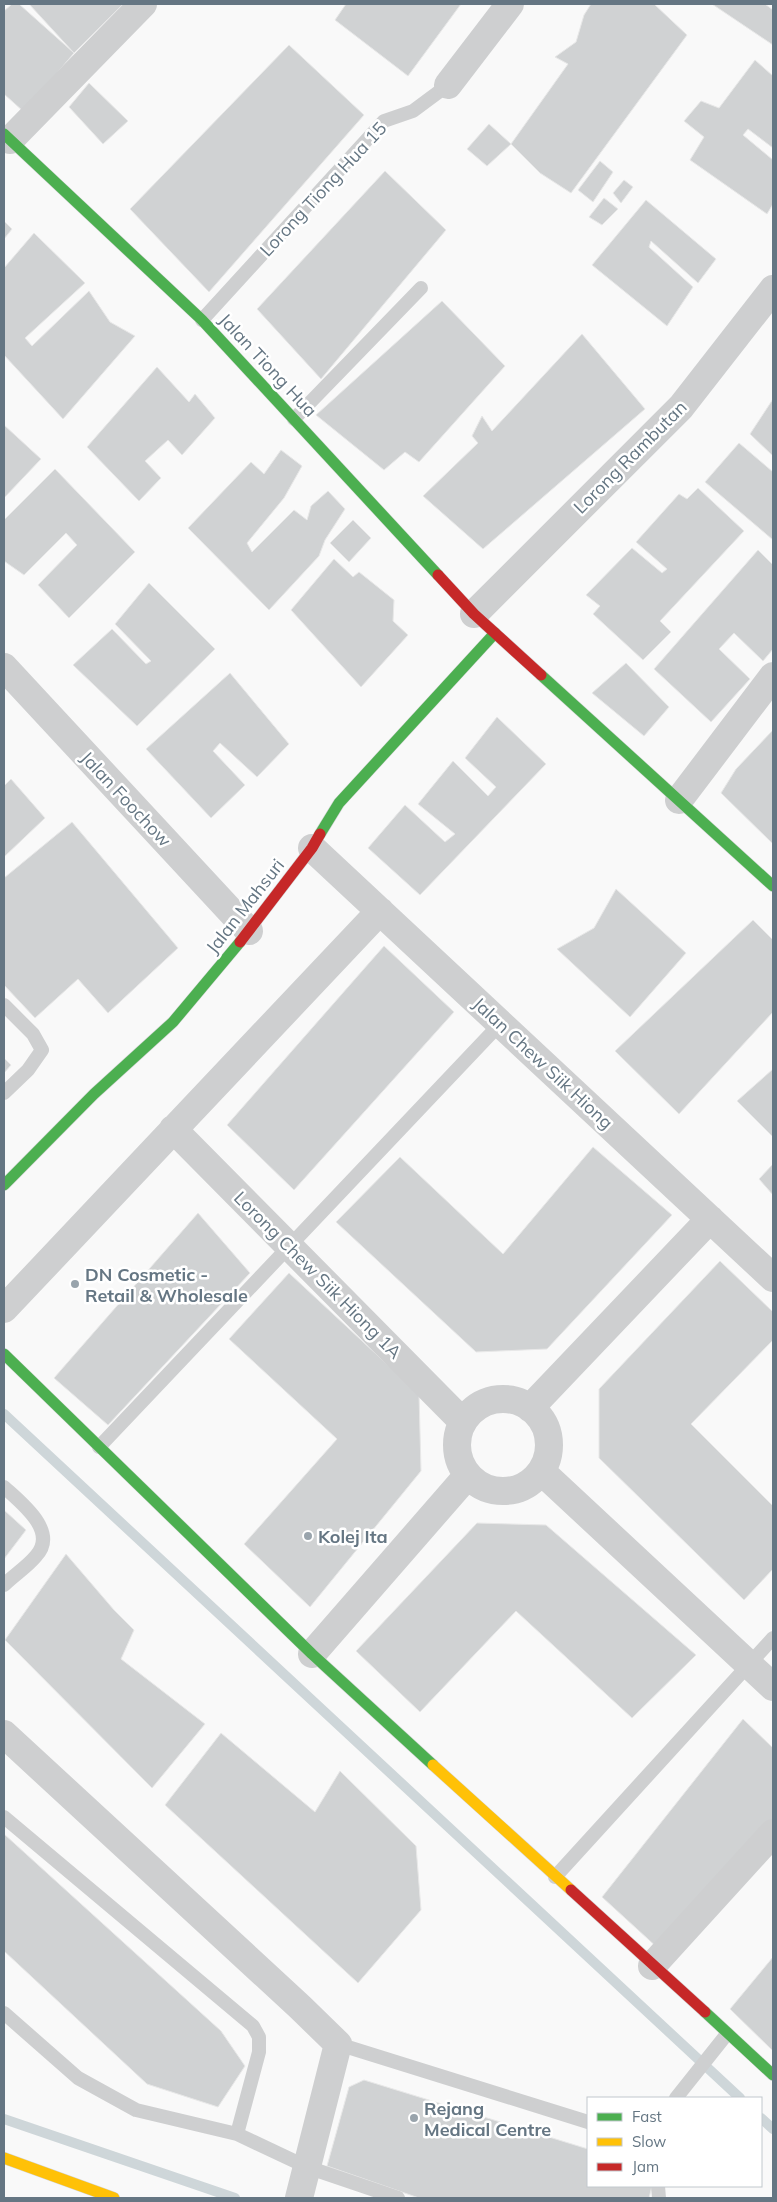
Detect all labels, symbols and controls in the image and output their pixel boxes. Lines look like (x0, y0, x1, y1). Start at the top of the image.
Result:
street label: Lorong Tiong Hua 15 (255, 117, 391, 261)
street label: Jalan Tiong Hua (214, 308, 322, 422)
street label: Lorong Rambutan (569, 396, 691, 518)
street label: Jalan Foochow (76, 746, 176, 852)
street label: Jalan Mahsuri (201, 854, 289, 958)
street label: Jalan Chew Siik Hiong (468, 992, 618, 1134)
street label: Lorong Chew Siik Hiong 1A (229, 1186, 407, 1364)
place label: DN Cosmetic - Retail & Wholesale (85, 1263, 248, 1307)
marker: DN Cosmetic - Retail & Wholesale (69, 1278, 81, 1290)
place label: Kolej Ita (318, 1525, 388, 1548)
marker: Kolej Ita (302, 1530, 314, 1542)
place label: Rejang Medical Centre (424, 2097, 551, 2141)
legend (587, 2097, 762, 2187)
text: Fast (632, 2107, 662, 2126)
marker: Rejang Medical Centre (408, 2112, 420, 2124)
text: Slow (632, 2132, 666, 2151)
text: Jam (632, 2157, 659, 2176)

